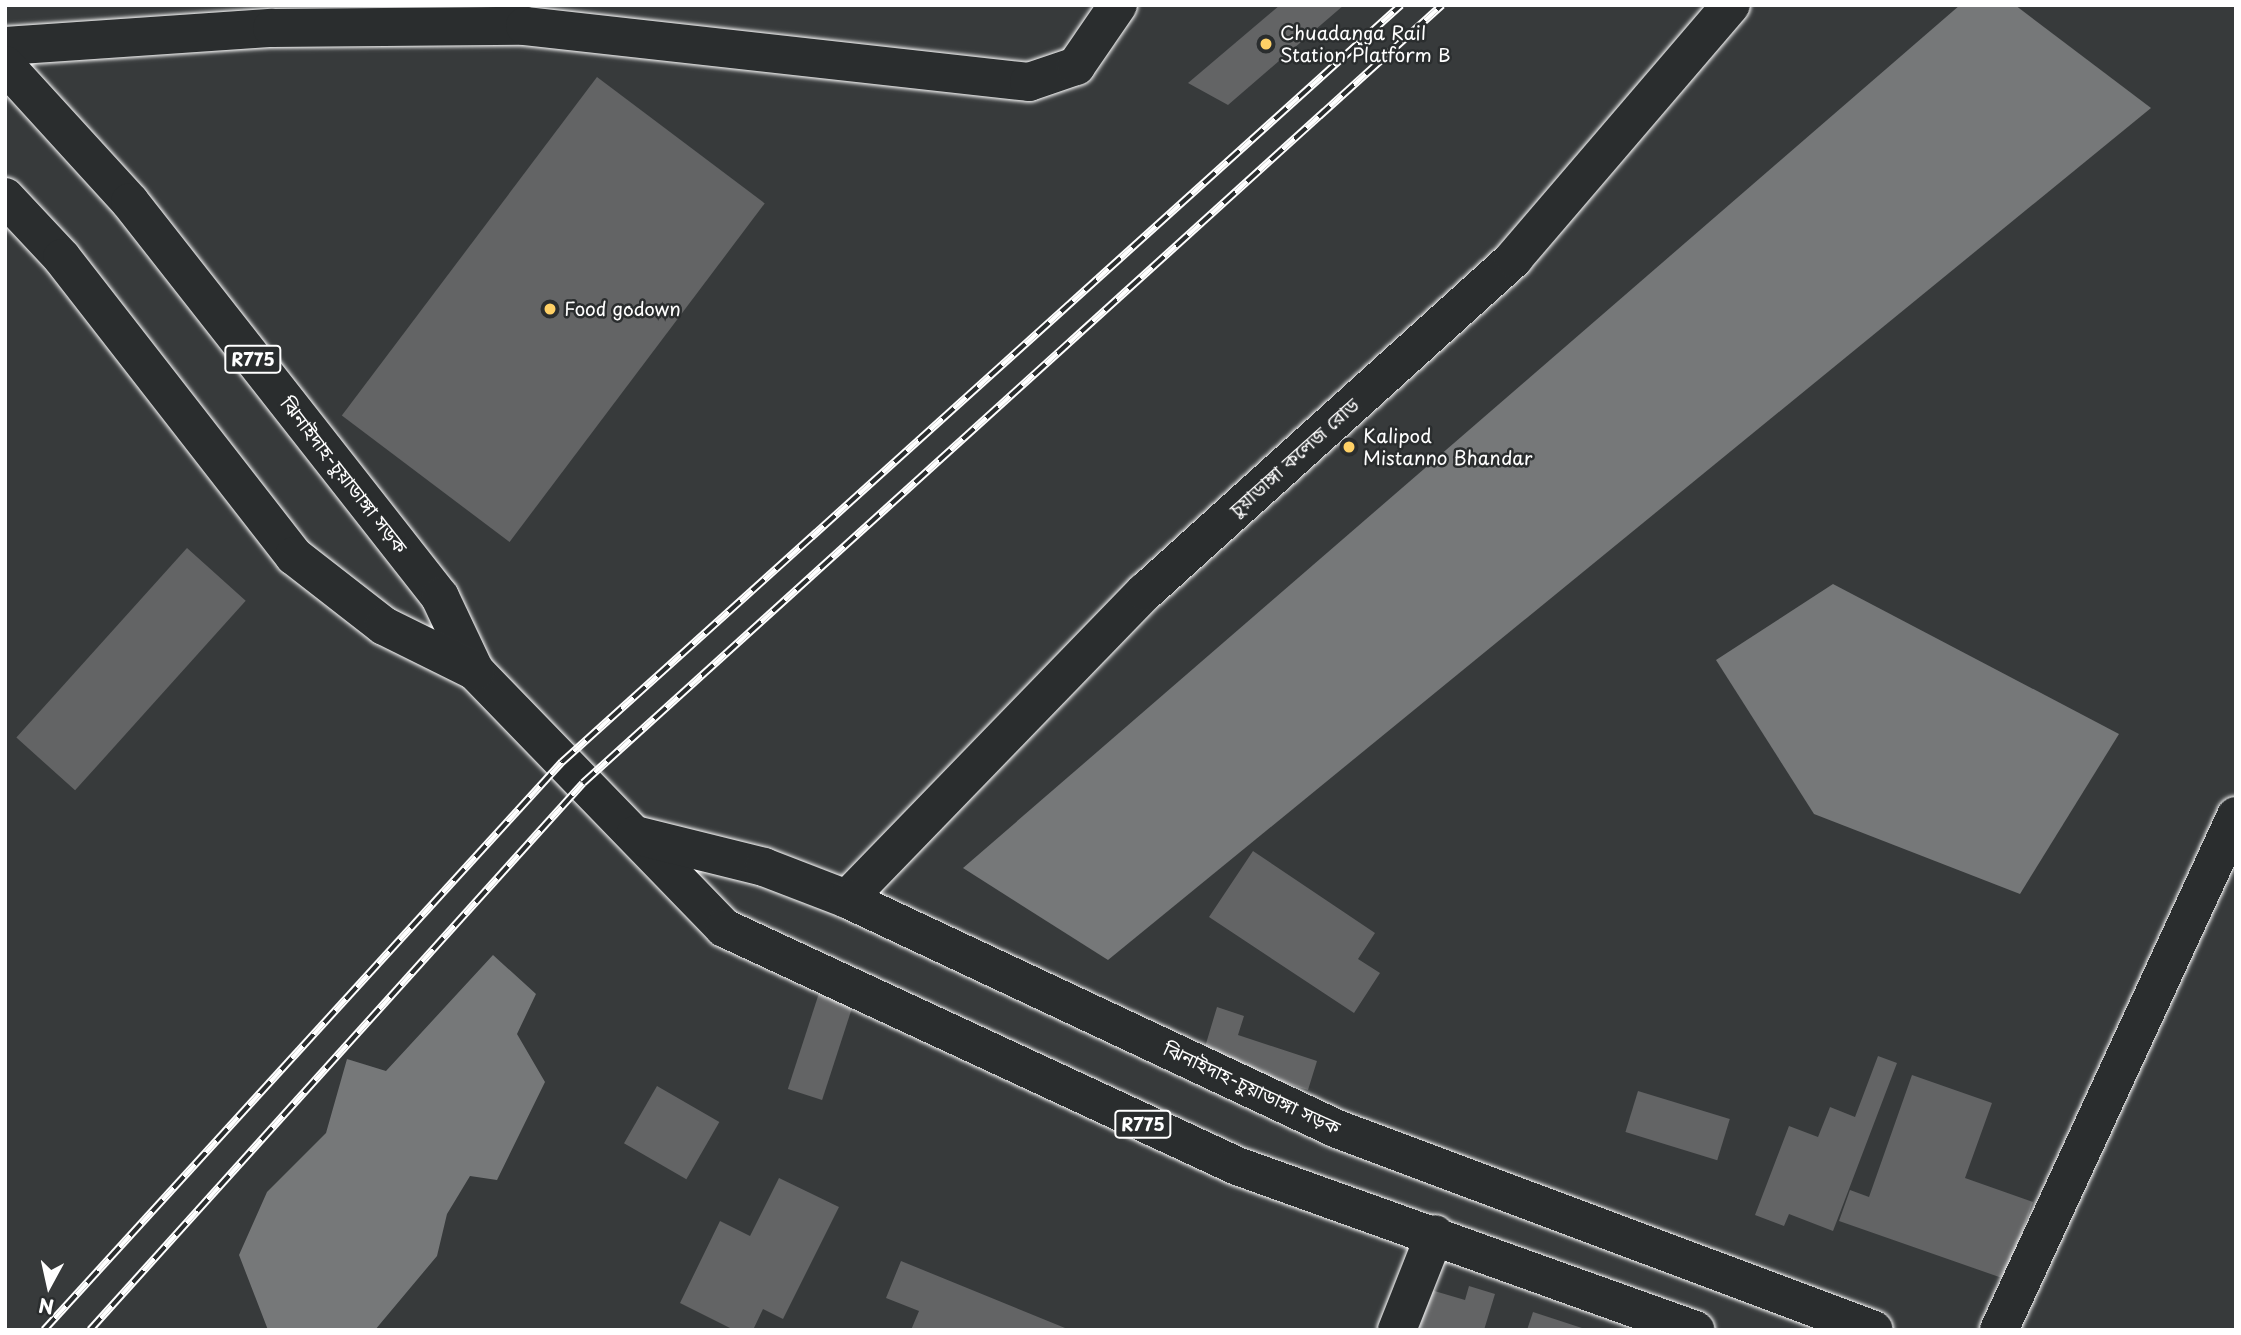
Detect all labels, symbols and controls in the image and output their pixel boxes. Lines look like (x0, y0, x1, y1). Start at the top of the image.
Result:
place label: Chuadanga Rail Station Platform B (1280, 22, 1450, 66)
marker: Chuadanga Rail Station Platform B (1258, 36, 1274, 52)
place label: Food godown (564, 298, 681, 320)
marker: Food godown (542, 301, 558, 317)
road number: R775 (223, 344, 283, 374)
street label: ঝিনাইদাহ-চুয়াডাঙ্গা সড়ক (276, 392, 412, 558)
street label: চুয়াডাঙ্গা কলেজ রোড (1225, 393, 1363, 521)
place label: Kalipod Mistanno Bhandar (1363, 425, 1532, 469)
marker: Kalipod Mistanno Bhandar (1341, 439, 1357, 455)
street label: ঝিনাইদাহ-চুয়াডাঙ্গা সড়ক (1160, 1037, 1344, 1139)
road number: R775 (1113, 1110, 1173, 1139)
north arrow (14, 1251, 84, 1321)
text: N (37, 1292, 55, 1322)

